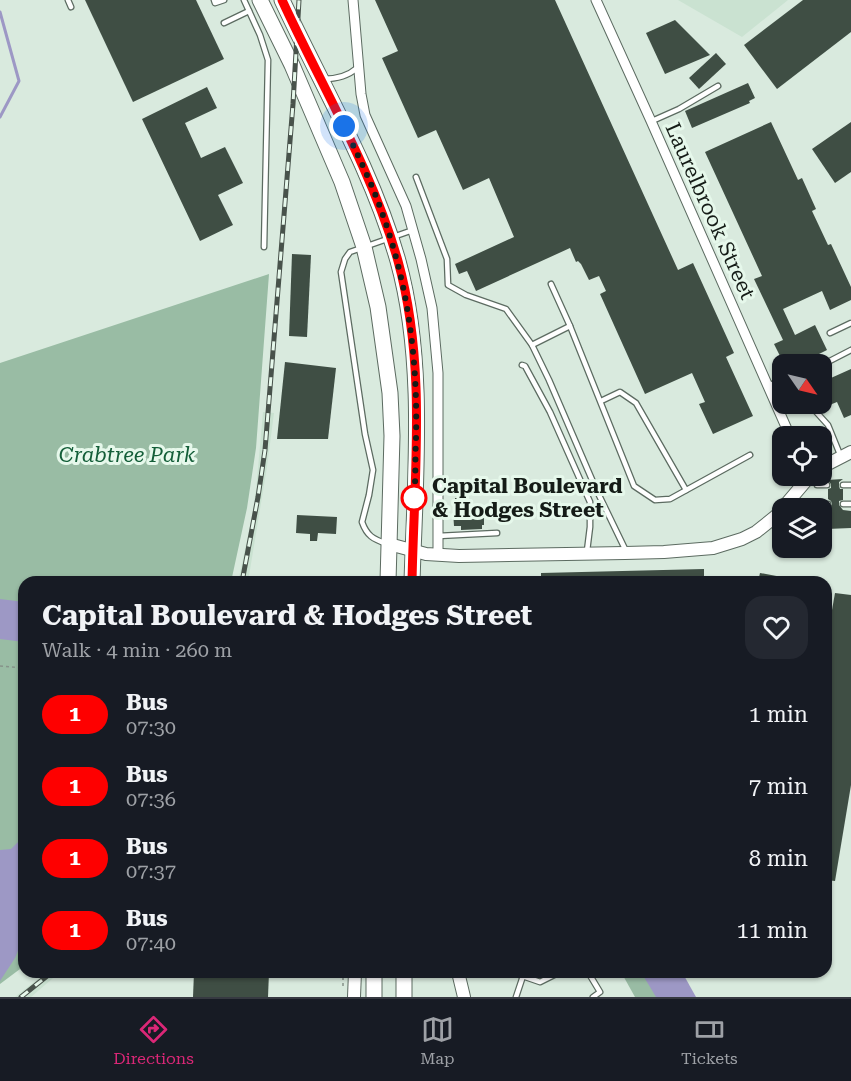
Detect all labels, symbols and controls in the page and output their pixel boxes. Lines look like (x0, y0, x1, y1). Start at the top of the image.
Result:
your location (329, 111, 359, 141)
street label: Laurelbrook Street (660, 119, 760, 303)
north arrow (772, 354, 832, 414)
map controls (772, 354, 832, 558)
button: locate (772, 426, 832, 486)
park label: Crabtree Park (59, 443, 196, 467)
place label: Capital Boulevard & Hodges Street (432, 474, 623, 522)
marker: Capital Boulevard & Hodges Street (401, 485, 427, 511)
button: layers (772, 498, 832, 558)
button: heart (745, 596, 808, 659)
text: Capital Boulevard & Hodges Street (42, 599, 532, 632)
text: Walk · 4 min · 260 m (42, 638, 232, 662)
text: Bus (126, 690, 168, 715)
text: 1 (69, 702, 81, 726)
text: 1 min (749, 702, 808, 727)
text: 07:30 (126, 715, 176, 739)
text: Bus (126, 762, 168, 787)
text: 1 (69, 774, 81, 798)
text: 7 min (749, 774, 808, 799)
text: 07:36 (126, 787, 176, 811)
text: Bus (126, 834, 168, 859)
text: 1 (69, 846, 81, 870)
text: 8 min (749, 846, 808, 871)
text: 07:37 (126, 859, 176, 883)
text: Bus (126, 906, 168, 931)
text: 1 (69, 918, 81, 942)
text: 11 min (737, 918, 808, 943)
text: 07:40 (126, 931, 176, 955)
tab: Directions (113, 1013, 194, 1068)
tab: Map (420, 1013, 454, 1068)
tab: Tickets (681, 1013, 738, 1068)

